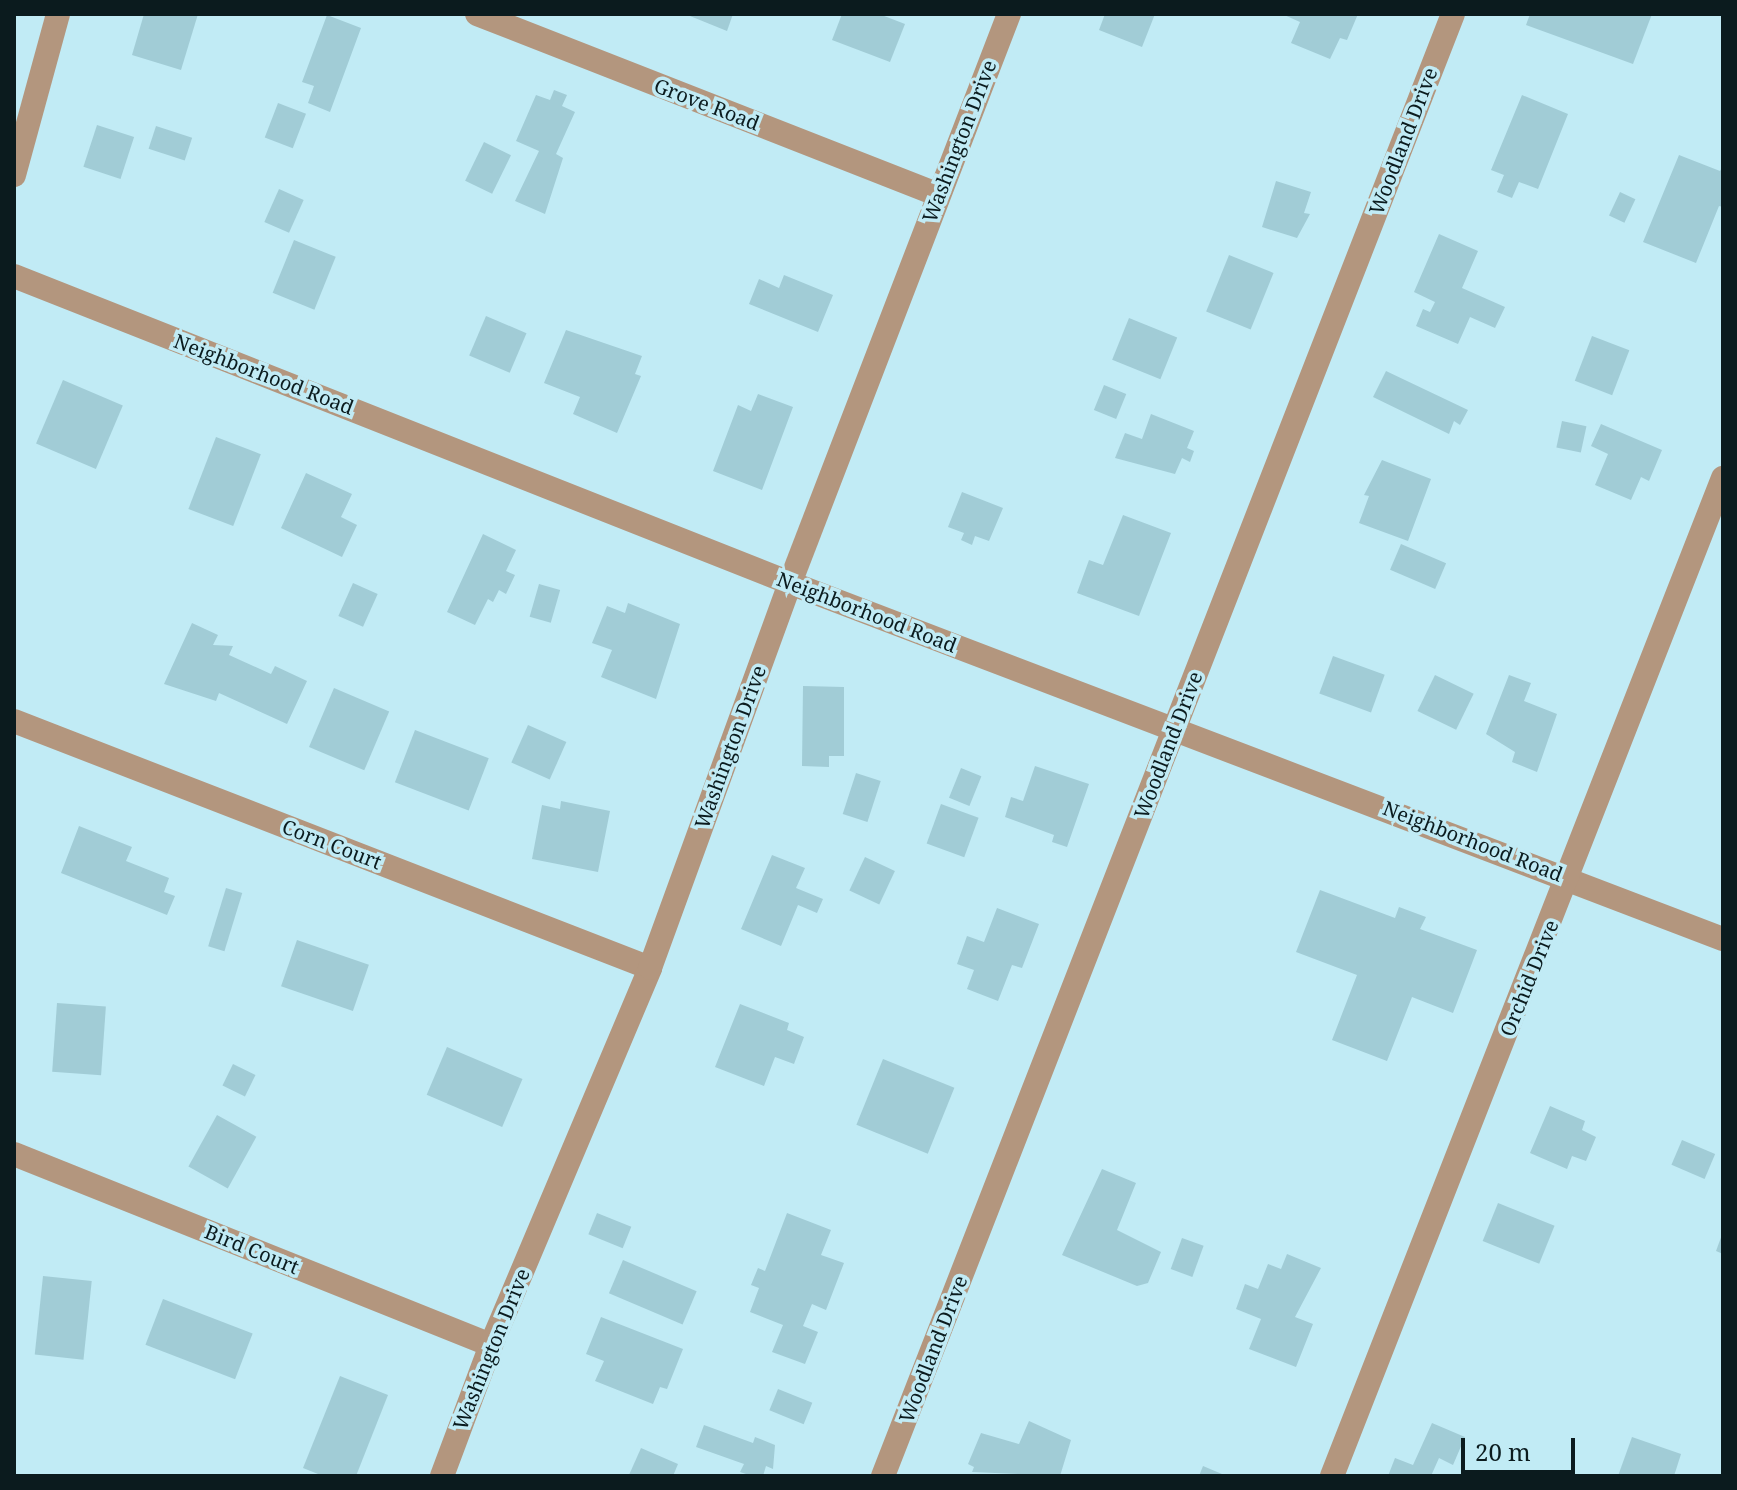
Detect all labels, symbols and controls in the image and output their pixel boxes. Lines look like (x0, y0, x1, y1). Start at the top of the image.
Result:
street label: Washington Drive (917, 56, 1001, 226)
street label: Woodland Drive (1364, 64, 1442, 218)
street label: Grove Road (651, 73, 763, 135)
street label: Neighborhood Road (171, 329, 357, 419)
street label: Neighborhood Road (774, 567, 960, 657)
street label: Washington Drive (689, 662, 771, 832)
street label: Woodland Drive (1129, 668, 1207, 822)
street label: Neighborhood Road (1380, 796, 1566, 886)
street label: Corn Court (279, 814, 385, 874)
street label: Orchid Drive (1495, 916, 1563, 1040)
street label: Bird Court (201, 1219, 303, 1279)
street label: Washington Drive (448, 1265, 534, 1433)
street label: Woodland Drive (894, 1272, 972, 1426)
scale bar (1465, 1422, 1579, 1472)
text: 20 m (1475, 1435, 1531, 1468)

